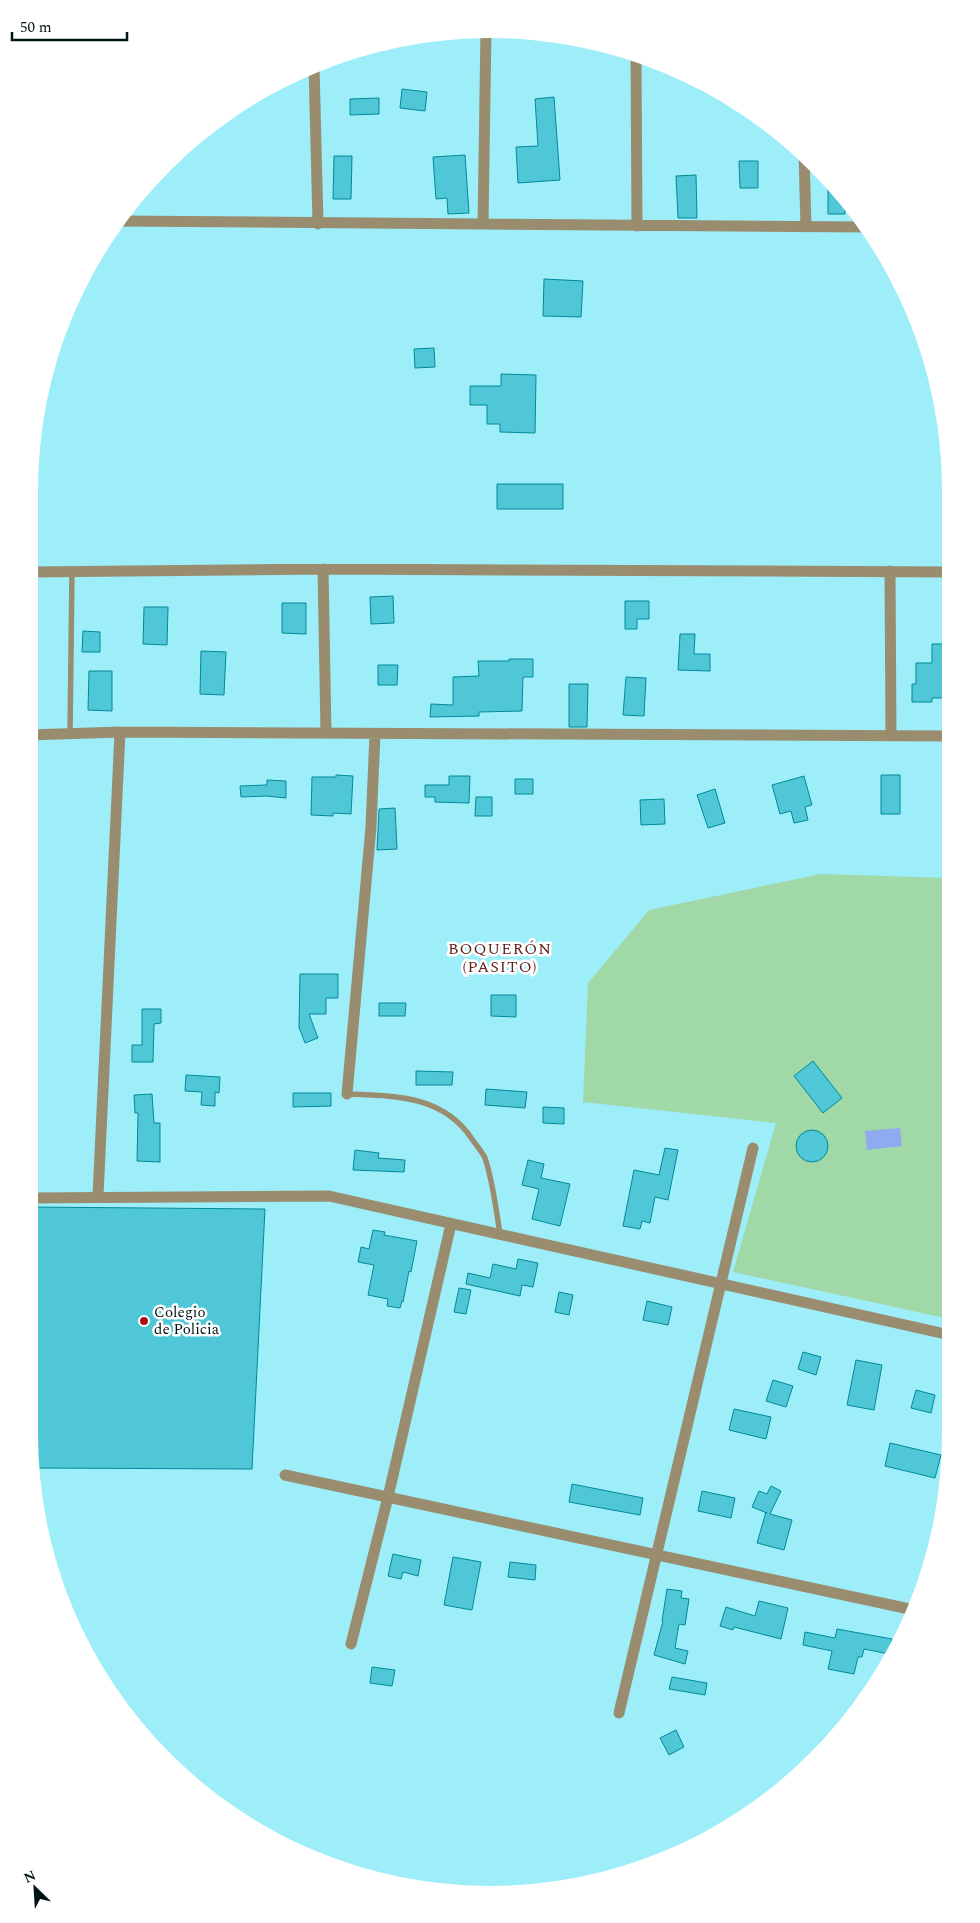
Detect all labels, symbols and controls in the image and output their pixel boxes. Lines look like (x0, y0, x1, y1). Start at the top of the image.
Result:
scale bar (12, 10, 128, 42)
text: 50 m (20, 16, 52, 39)
district label: BOQUERÓN (PASITO) (448, 937, 552, 979)
place label: Colegio de Policia (154, 1301, 220, 1341)
marker: Colegio de Policia (138, 1315, 150, 1327)
north arrow (10, 1863, 60, 1913)
text: N (20, 1865, 39, 1889)

